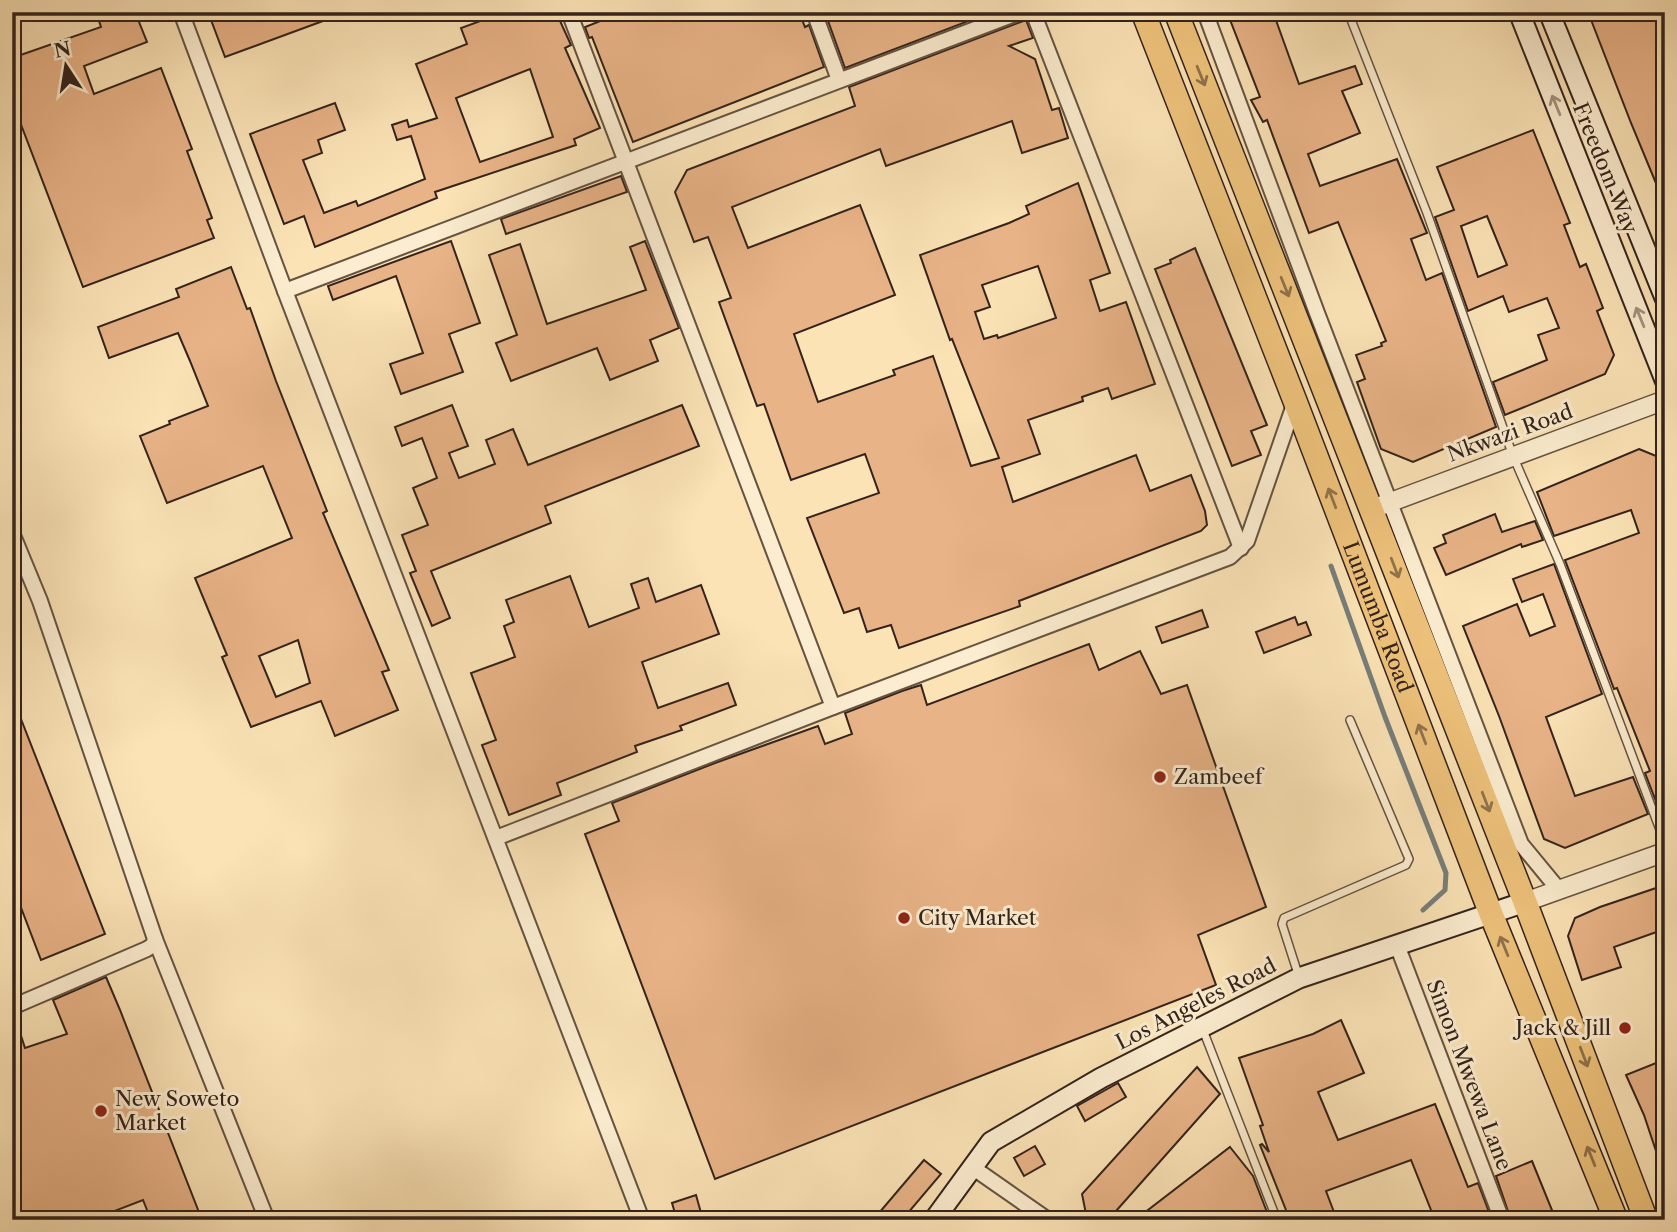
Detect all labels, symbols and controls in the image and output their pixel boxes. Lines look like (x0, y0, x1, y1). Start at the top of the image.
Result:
north arrow (32, 32, 102, 102)
text: N (52, 37, 73, 63)
one-way arrow (1196, 64, 1209, 86)
one-way arrow (1548, 95, 1561, 117)
street label: Freedom Way (1568, 99, 1643, 237)
one-way arrow (1279, 276, 1292, 298)
one-way arrow (1632, 306, 1645, 328)
street label: Nkwazi Road (1444, 398, 1576, 467)
one-way arrow (1325, 488, 1337, 510)
street label: Lumumba Road (1338, 538, 1418, 696)
one-way arrow (1389, 556, 1402, 578)
one-way arrow (1415, 723, 1427, 745)
place label: Zambeef (1174, 764, 1265, 789)
marker: Zambeef (1152, 769, 1168, 785)
one-way arrow (1481, 791, 1494, 813)
place label: City Market (918, 905, 1037, 930)
marker: City Market (896, 910, 912, 926)
one-way arrow (1497, 936, 1510, 957)
street label: Los Angeles Road (1111, 952, 1280, 1055)
street label: Simon Mwewa Lane (1422, 976, 1517, 1174)
place label: Jack & Jill (1513, 1015, 1611, 1040)
marker: Jack & Jill (1617, 1020, 1633, 1036)
one-way arrow (1579, 1046, 1592, 1068)
place label: New Soweto Market (115, 1086, 239, 1135)
marker: New Soweto Market (93, 1103, 109, 1119)
one-way arrow (1583, 1146, 1596, 1168)

